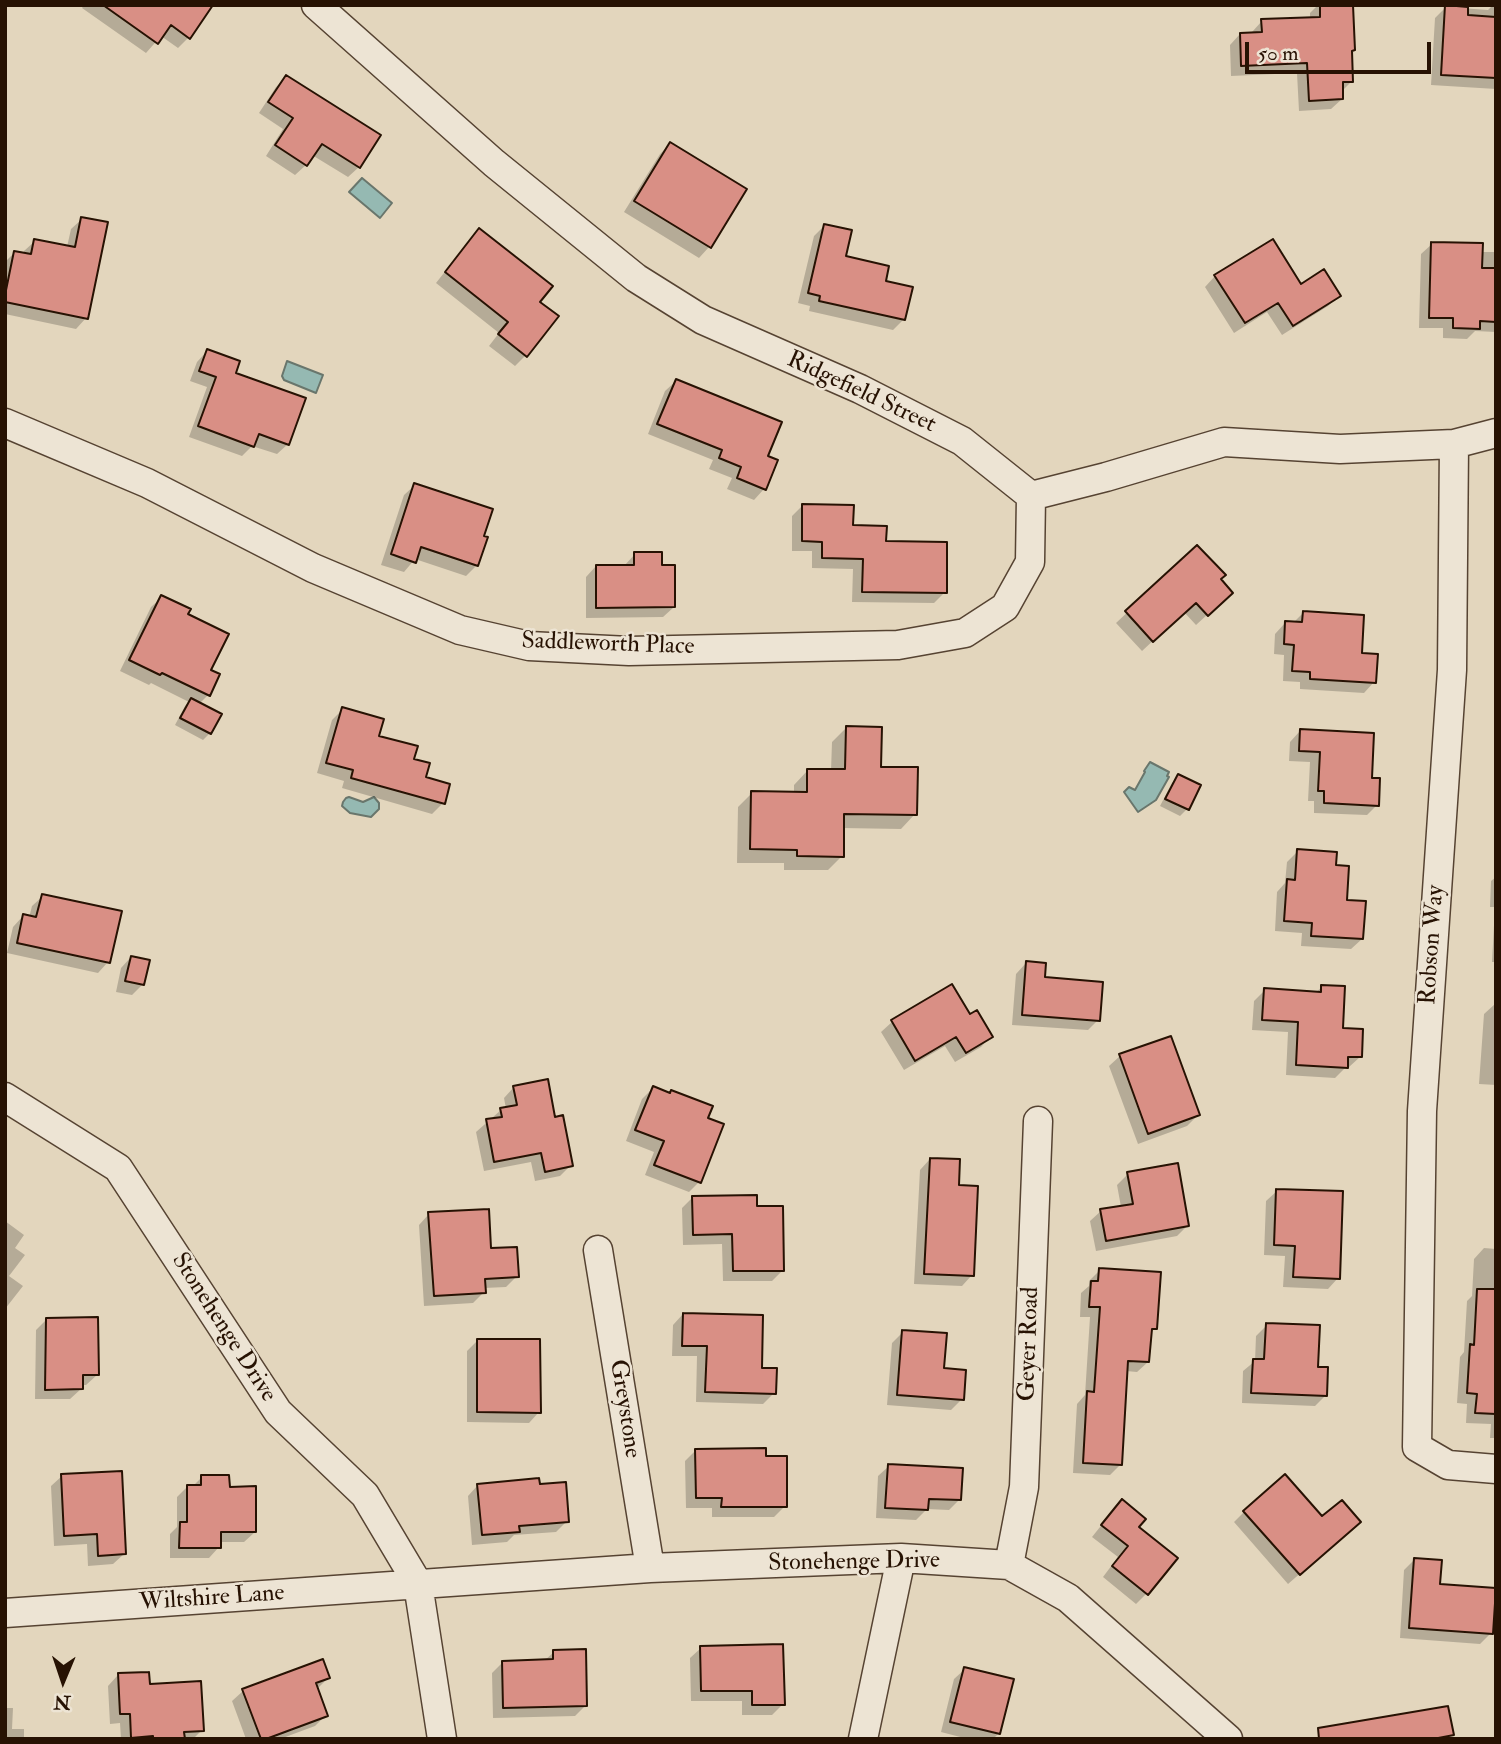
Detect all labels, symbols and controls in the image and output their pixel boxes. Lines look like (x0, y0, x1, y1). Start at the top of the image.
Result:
scale bar (1249, 28, 1434, 72)
text: 50 m (1258, 40, 1299, 67)
street label: Ridgefield Street (782, 346, 940, 440)
street label: Saddleworth Place (521, 628, 695, 662)
street label: Robson Way (1414, 884, 1452, 1006)
street label: Stonehenge Drive (164, 1248, 282, 1408)
street label: Geyer Road (1014, 1286, 1046, 1402)
street label: Greystone (602, 1358, 646, 1460)
street label: Stonehenge Drive (768, 1547, 940, 1579)
street label: Wiltshire Lane (139, 1580, 285, 1618)
north arrow (28, 1646, 98, 1716)
text: N (53, 1690, 71, 1714)

